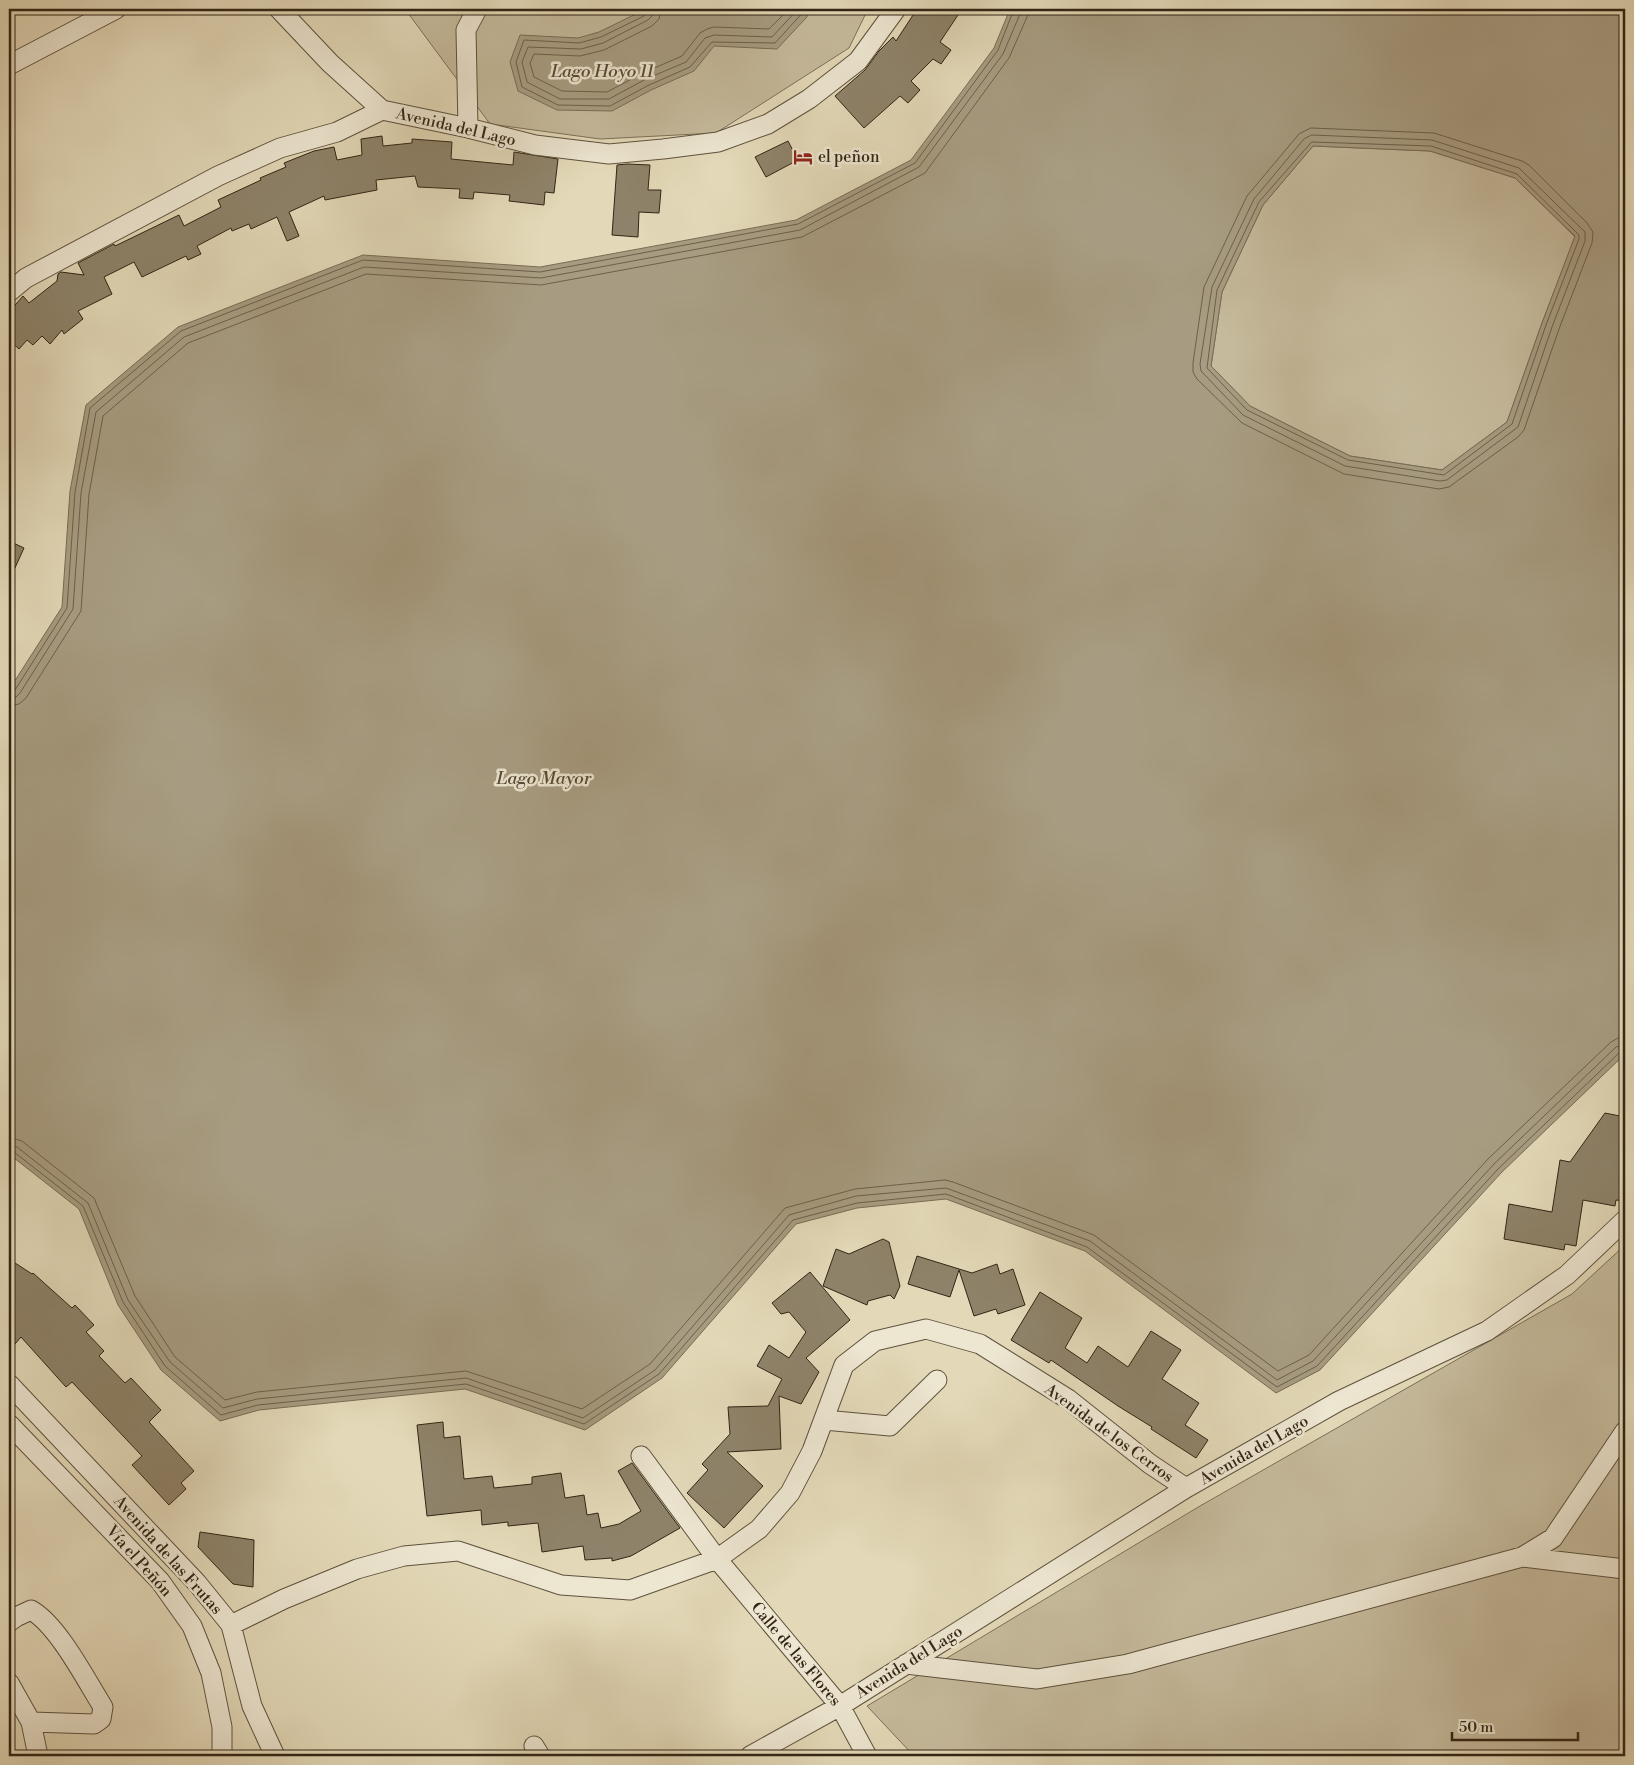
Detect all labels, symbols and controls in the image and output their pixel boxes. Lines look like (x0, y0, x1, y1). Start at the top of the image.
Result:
water label: Lago Hoyo 11 (550, 60, 654, 83)
street label: Avenida del Lago (393, 103, 518, 151)
hotel icon: el peñon (792, 146, 814, 168)
place label: el peñon (818, 147, 880, 167)
water label: Lago Mayor (496, 767, 592, 790)
street label: Avenida de los Cerros (1040, 1379, 1178, 1487)
street label: Avenida del Lago (1195, 1411, 1312, 1490)
street label: Avenida de las Frutas (109, 1491, 227, 1618)
street label: Vía el Peñón (101, 1520, 177, 1601)
street label: Calle de las Flores (747, 1598, 845, 1710)
street label: Avenida del Lago (851, 1621, 966, 1703)
scale bar (1452, 1710, 1578, 1742)
text: 50 m (1459, 1718, 1493, 1737)

